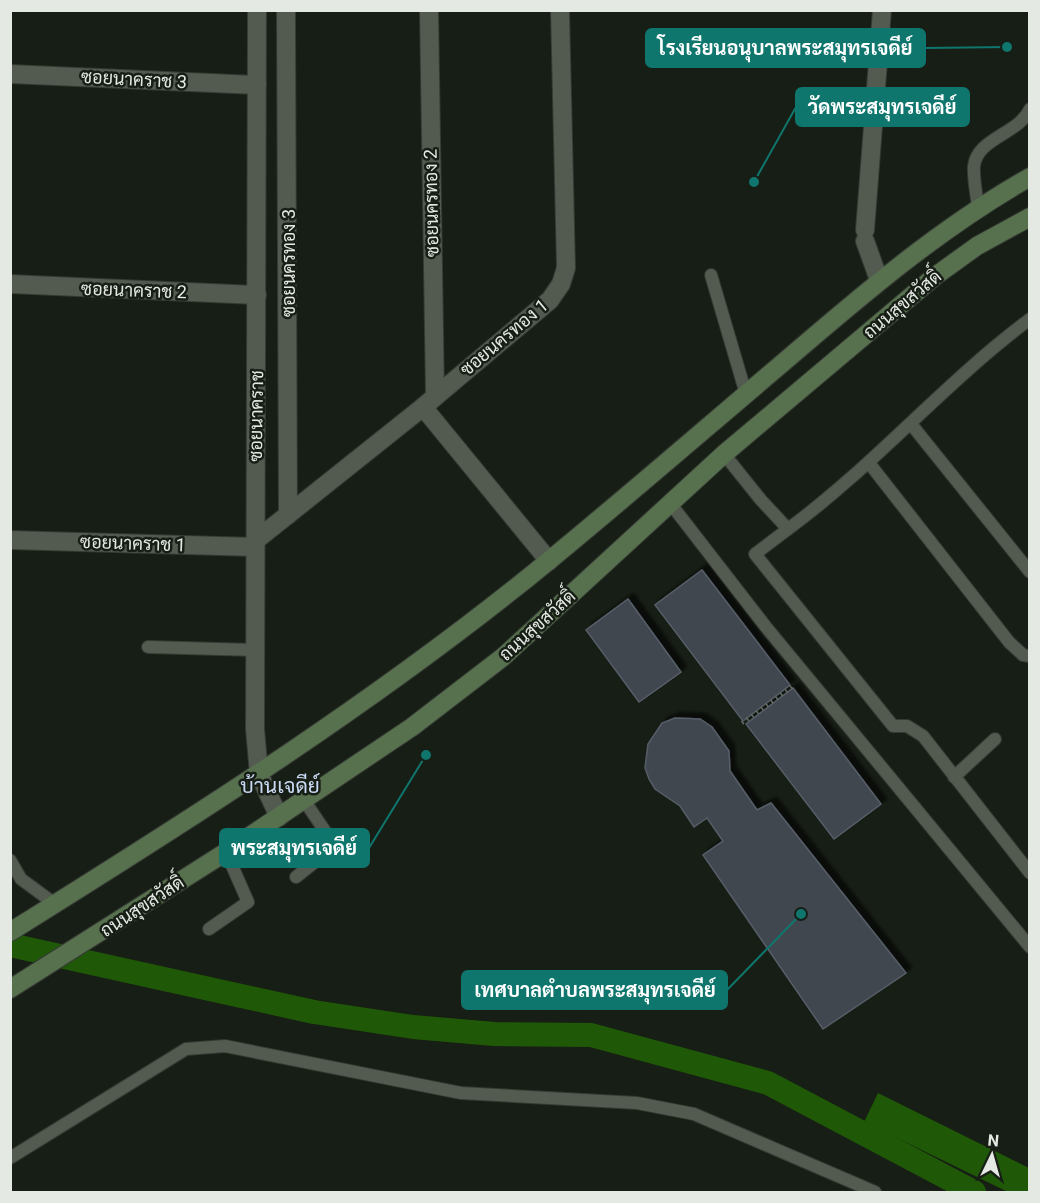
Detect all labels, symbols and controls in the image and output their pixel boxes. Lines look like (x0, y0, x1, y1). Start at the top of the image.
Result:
callout: โรงเรียนอนุบาลพระสมุทรเจดีย์ (646, 29, 925, 67)
text: โรงเรียนอนุบาลพระสมุทรเจดีย์ (656, 34, 914, 63)
street label: ซอยนาคราช 3 (81, 66, 187, 92)
callout: วัดพระสมุทรเจดีย์ (796, 88, 969, 126)
text: วัดพระสมุทรเจดีย์ (808, 94, 957, 122)
street label: ซอยนครทอง 2 (420, 149, 442, 257)
street label: ซอยนครทอง 3 (278, 209, 299, 317)
street label: ถนนสุขสวัสดิ์ (855, 261, 947, 344)
street label: ซอยนาคราช 2 (81, 278, 187, 302)
street label: ซอยนครทอง 1 (456, 294, 552, 380)
street label: ซอยนาคราช (245, 370, 267, 462)
street label: ซอยนาคราช 1 (80, 531, 186, 555)
street label: ถนนสุขสวัสดิ์ (491, 581, 581, 666)
district label: บ้านเจดีย์ (240, 772, 320, 798)
callout: พระสมุทรเจดีย์ (220, 829, 369, 867)
text: พระสมุทรเจดีย์ (231, 835, 358, 863)
street label: ถนนสุขสวัสดิ์ (94, 867, 189, 942)
callout: เทศบาลตำบลพระสมุทรเจดีย์ (462, 971, 727, 1009)
text: เทศบาลตำบลพระสมุทรเจดีย์ (474, 977, 717, 1005)
north arrow (962, 1125, 1022, 1185)
text: N (987, 1131, 1000, 1151)

